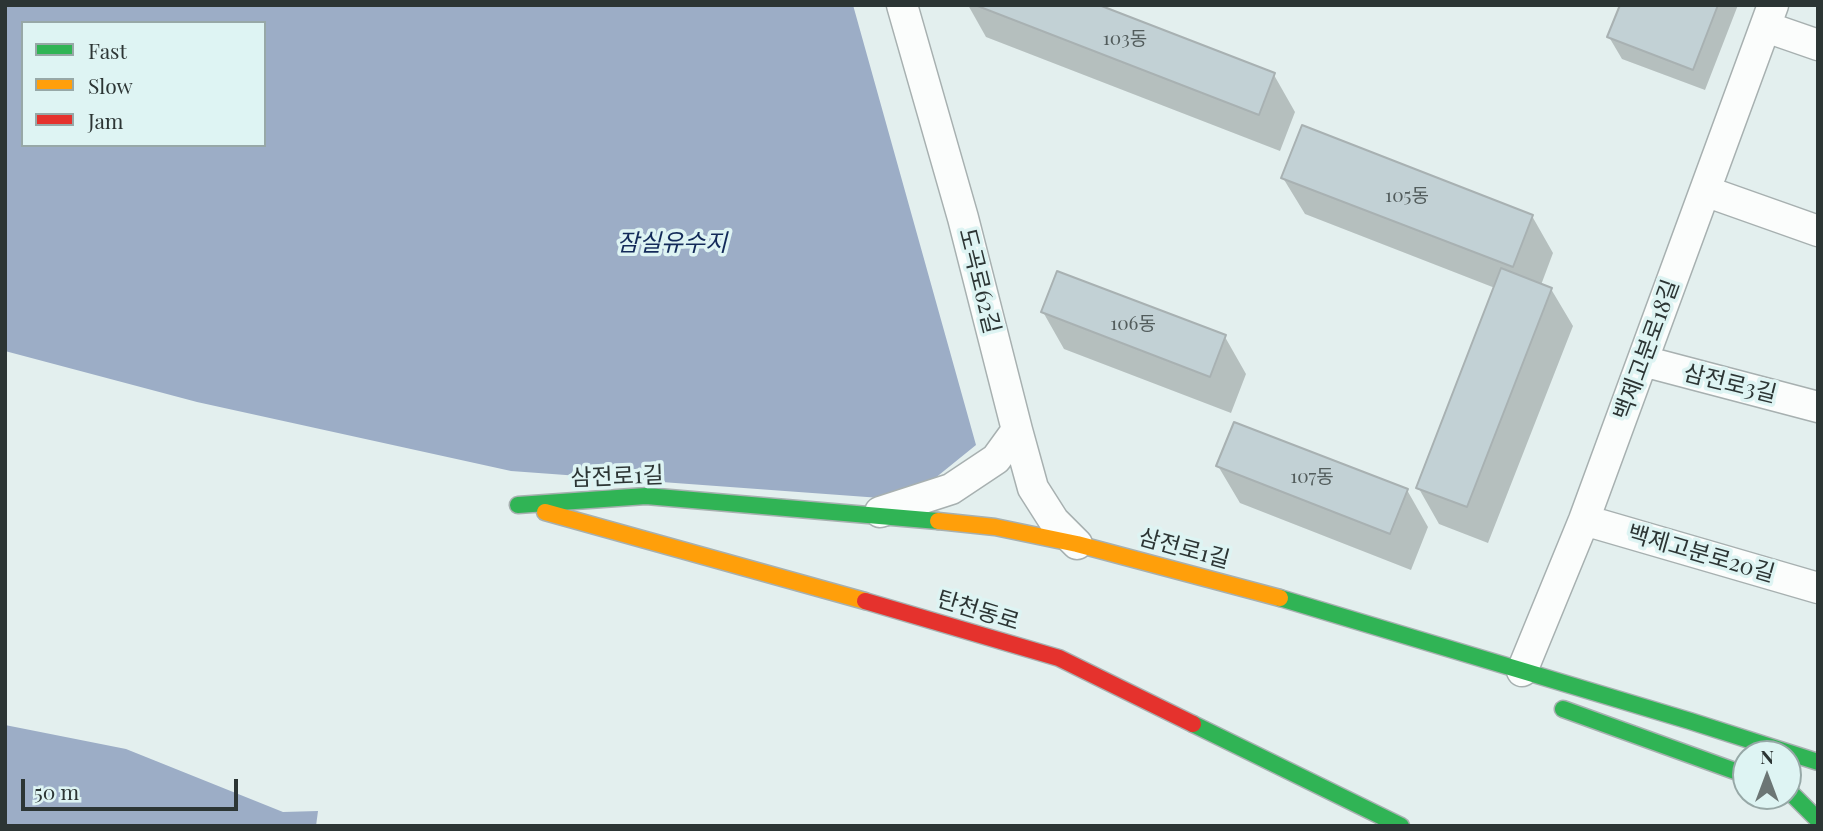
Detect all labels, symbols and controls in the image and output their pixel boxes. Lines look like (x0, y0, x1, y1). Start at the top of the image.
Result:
legend (21, 21, 266, 147)
house number: 103동 (1103, 28, 1147, 50)
text: Fast (88, 36, 127, 64)
text: Slow (88, 71, 133, 99)
text: Jam (88, 106, 124, 134)
house number: 105동 (1385, 185, 1429, 207)
street label: 도곡로62길 (953, 225, 1005, 337)
water label: 잠실유수지 (617, 230, 727, 258)
street label: 백제고분로18길 (1609, 276, 1685, 424)
house number: 106동 (1110, 313, 1156, 335)
street label: 삼전로3길 (1681, 359, 1779, 409)
street label: 삼전로1길 (570, 462, 664, 492)
house number: 107동 (1290, 466, 1334, 488)
street label: 백제고분로20길 (1624, 520, 1778, 588)
street label: 삼전로1길 (1135, 524, 1233, 574)
street label: 탄천동로 (933, 585, 1023, 637)
north arrow (1732, 740, 1802, 810)
text: N (1760, 743, 1774, 769)
scale bar (24, 764, 242, 808)
text: 50 m (34, 777, 79, 805)

